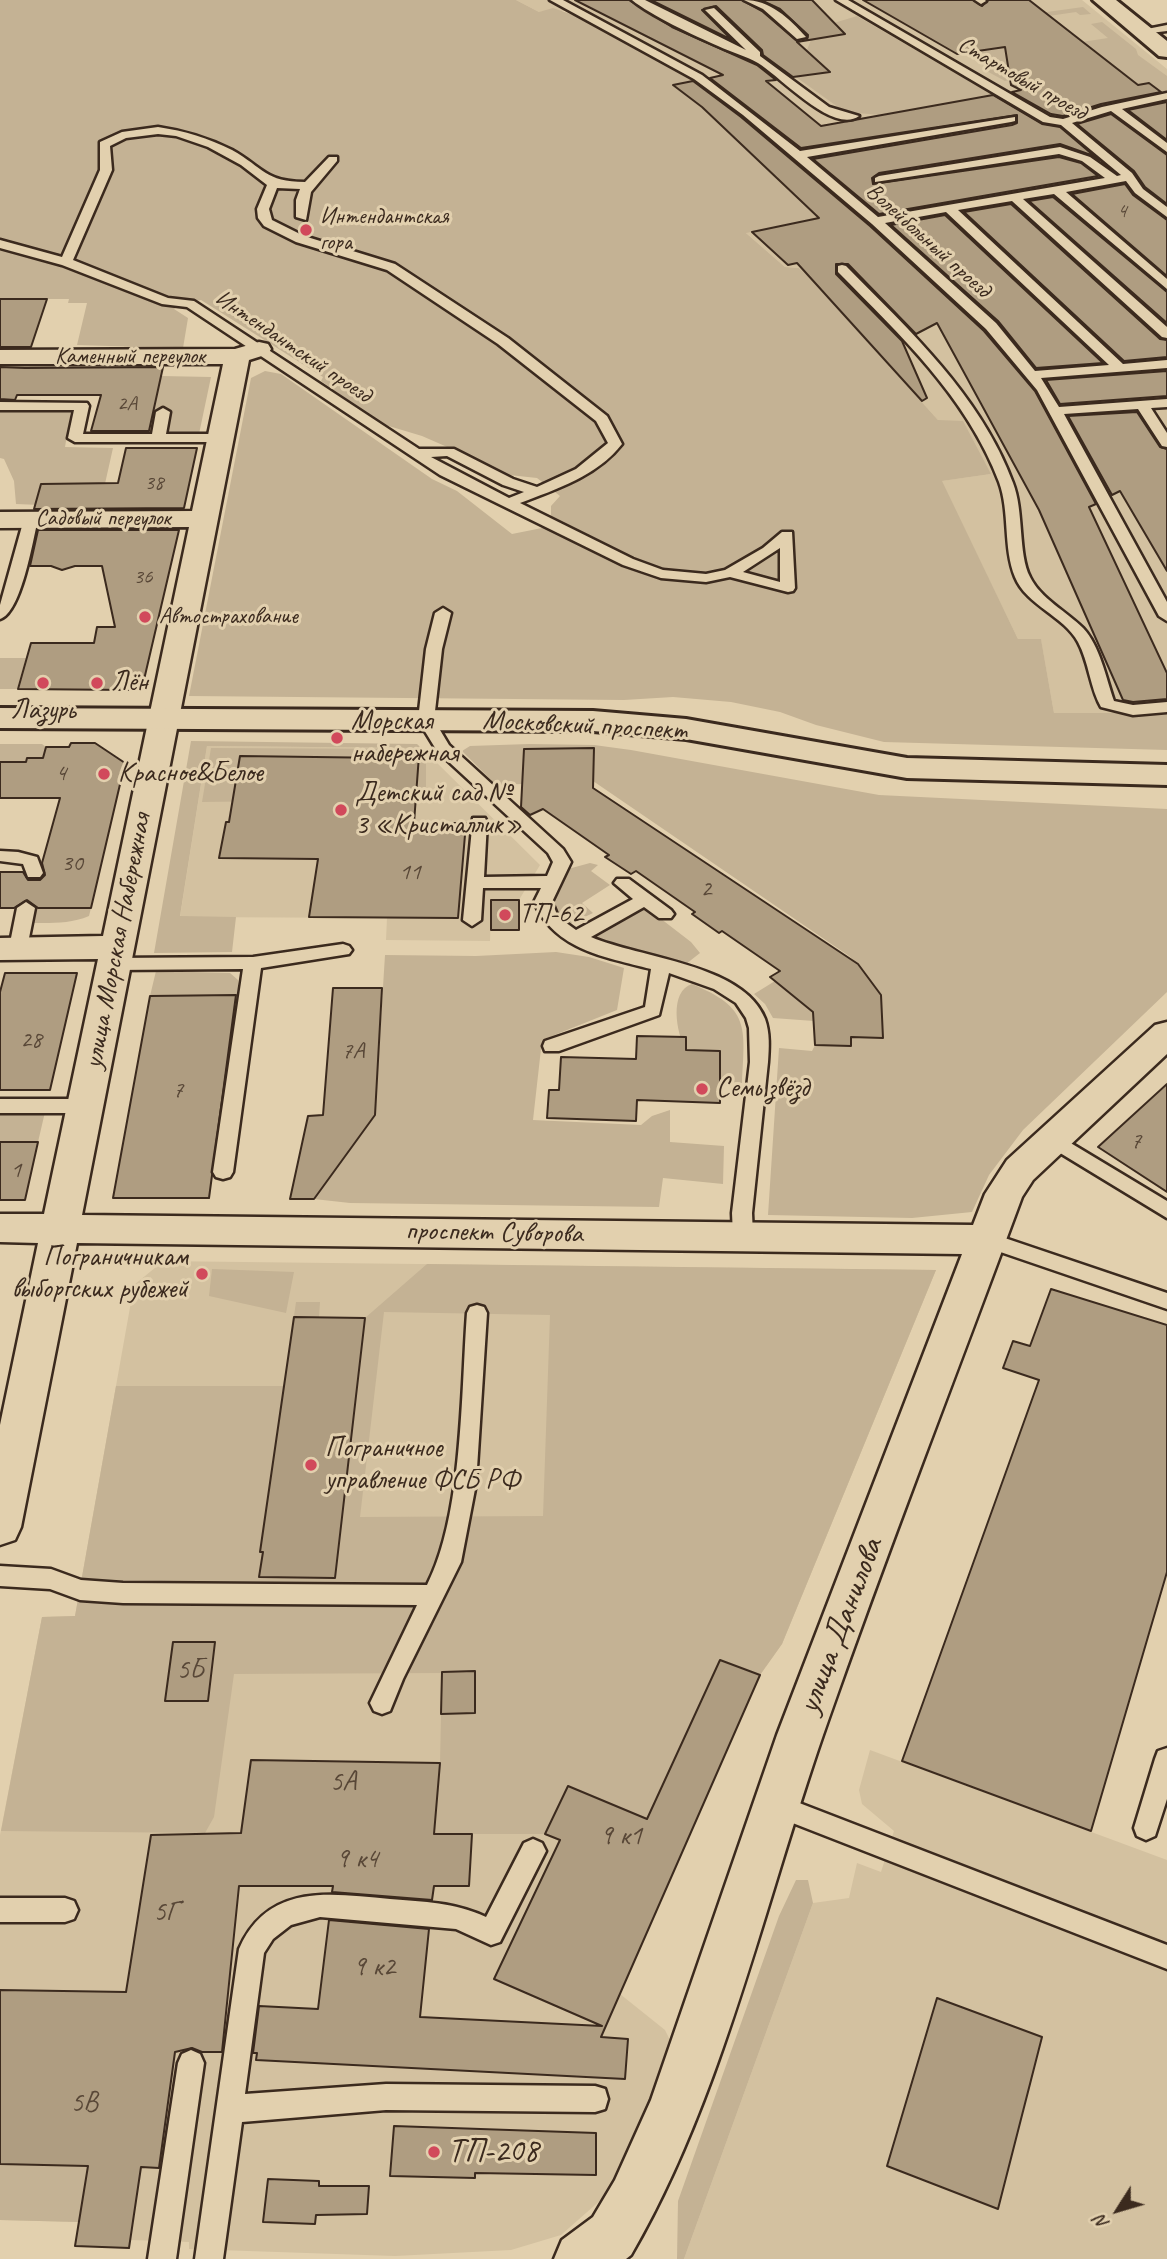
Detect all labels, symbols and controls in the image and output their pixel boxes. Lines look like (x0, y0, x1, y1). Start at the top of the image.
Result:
street label: Стартовый проезд (953, 31, 1091, 127)
street label: Волейбольный проезд (860, 178, 996, 304)
house number: 4 (1117, 198, 1127, 224)
place label: Интендантская гора (320, 203, 449, 257)
marker: Интендантская гора (298, 222, 314, 238)
street label: Интендантский проезд (210, 285, 376, 409)
street label: Каменный переулок (55, 343, 205, 371)
house number: 2А (117, 391, 137, 417)
house number: 38 (145, 470, 163, 496)
street label: Садовый переулок (35, 505, 171, 533)
house number: 36 (134, 564, 152, 590)
place label: Автострахование (159, 603, 298, 631)
marker: Автострахование (137, 609, 153, 625)
place label: Лён (111, 666, 148, 700)
marker: Лазурь (35, 675, 51, 691)
marker: Лён (89, 675, 105, 691)
place label: Лазурь (11, 694, 75, 728)
street label: Московский проспект (482, 704, 688, 748)
place label: Морская набережная (351, 705, 458, 771)
marker: Морская набережная (329, 730, 345, 746)
place label: Красное&Белое (118, 757, 263, 791)
house number: 4 (56, 760, 66, 788)
marker: Красное&Белое (96, 766, 112, 782)
place label: Детский сад № 3 «Кристаллик» (355, 777, 522, 843)
marker: Детский сад № 3 «Кристаллик» (333, 802, 349, 818)
street label: улица Морская Набережная (77, 810, 159, 1072)
house number: 30 (61, 850, 83, 878)
house number: 11 (399, 859, 421, 887)
house number: 2 (701, 876, 711, 904)
place label: ТП-62 (519, 898, 583, 932)
marker: ТП-62 (497, 907, 513, 923)
house number: 28 (20, 1027, 42, 1055)
house number: 7А (342, 1038, 364, 1066)
place label: Семь звёзд (716, 1072, 809, 1106)
house number: 7 (173, 1077, 183, 1105)
marker: Семь звёзд (694, 1081, 710, 1097)
house number: 7 (1131, 1128, 1141, 1156)
house number: 1 (11, 1157, 21, 1185)
street label: проспект Суворова (405, 1215, 583, 1251)
place label: Пограничникам выборгских рубежей (12, 1241, 188, 1307)
marker: Пограничникам выборгских рубежей (194, 1266, 210, 1282)
place label: Пограничное управление ФСБ РФ (325, 1432, 520, 1498)
marker: Пограничное управление ФСБ РФ (303, 1457, 319, 1473)
street label: улица Данилова (789, 1533, 893, 1719)
house number: 5Б (177, 1654, 203, 1688)
house number: 5А (330, 1766, 356, 1800)
house number: 9 к1 (600, 1820, 642, 1854)
house number: 9 к4 (336, 1843, 378, 1877)
house number: 5Г (153, 1896, 179, 1930)
house number: 9 к2 (353, 1951, 395, 1985)
house number: 5В (71, 2087, 97, 2121)
place label: ТП-208 (448, 2132, 538, 2172)
marker: ТП-208 (426, 2144, 442, 2160)
north arrow (1083, 2175, 1153, 2245)
text: N (1088, 2211, 1114, 2235)

